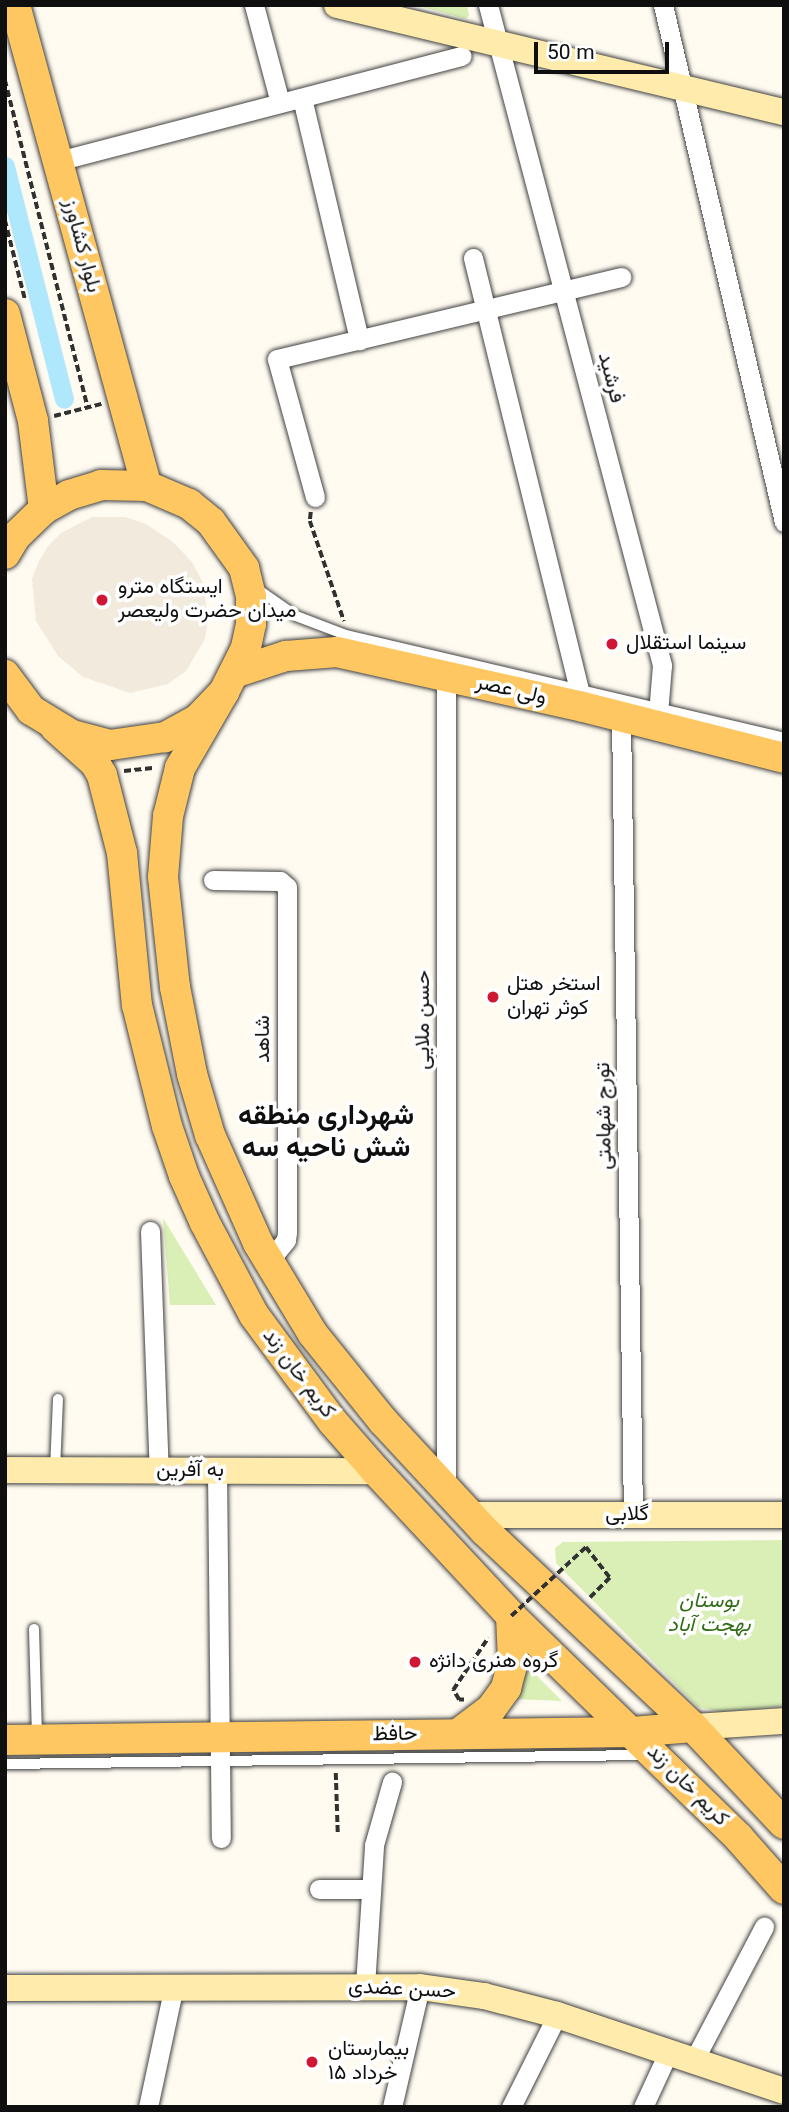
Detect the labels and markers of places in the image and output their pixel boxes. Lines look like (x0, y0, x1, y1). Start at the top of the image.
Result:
place label: ایستگاه مترو میدان حضرت ولیعصر (118, 575, 296, 625)
marker: ایستگاه مترو میدان حضرت ولیعصر (92, 590, 112, 610)
place label: سینما استقلال (626, 631, 746, 657)
marker: سینما استقلال (604, 636, 620, 652)
place label: استخر هتل کوثر تهران (507, 972, 601, 1022)
marker: استخر هتل کوثر تهران (485, 989, 501, 1005)
place label: گروه هنری دانژه (429, 1649, 558, 1675)
marker: گروه هنری دانژه (407, 1654, 423, 1670)
place label: بیمارستان ۱۵ خرداد (328, 2037, 409, 2087)
marker: بیمارستان ۱۵ خرداد (302, 2052, 322, 2072)

